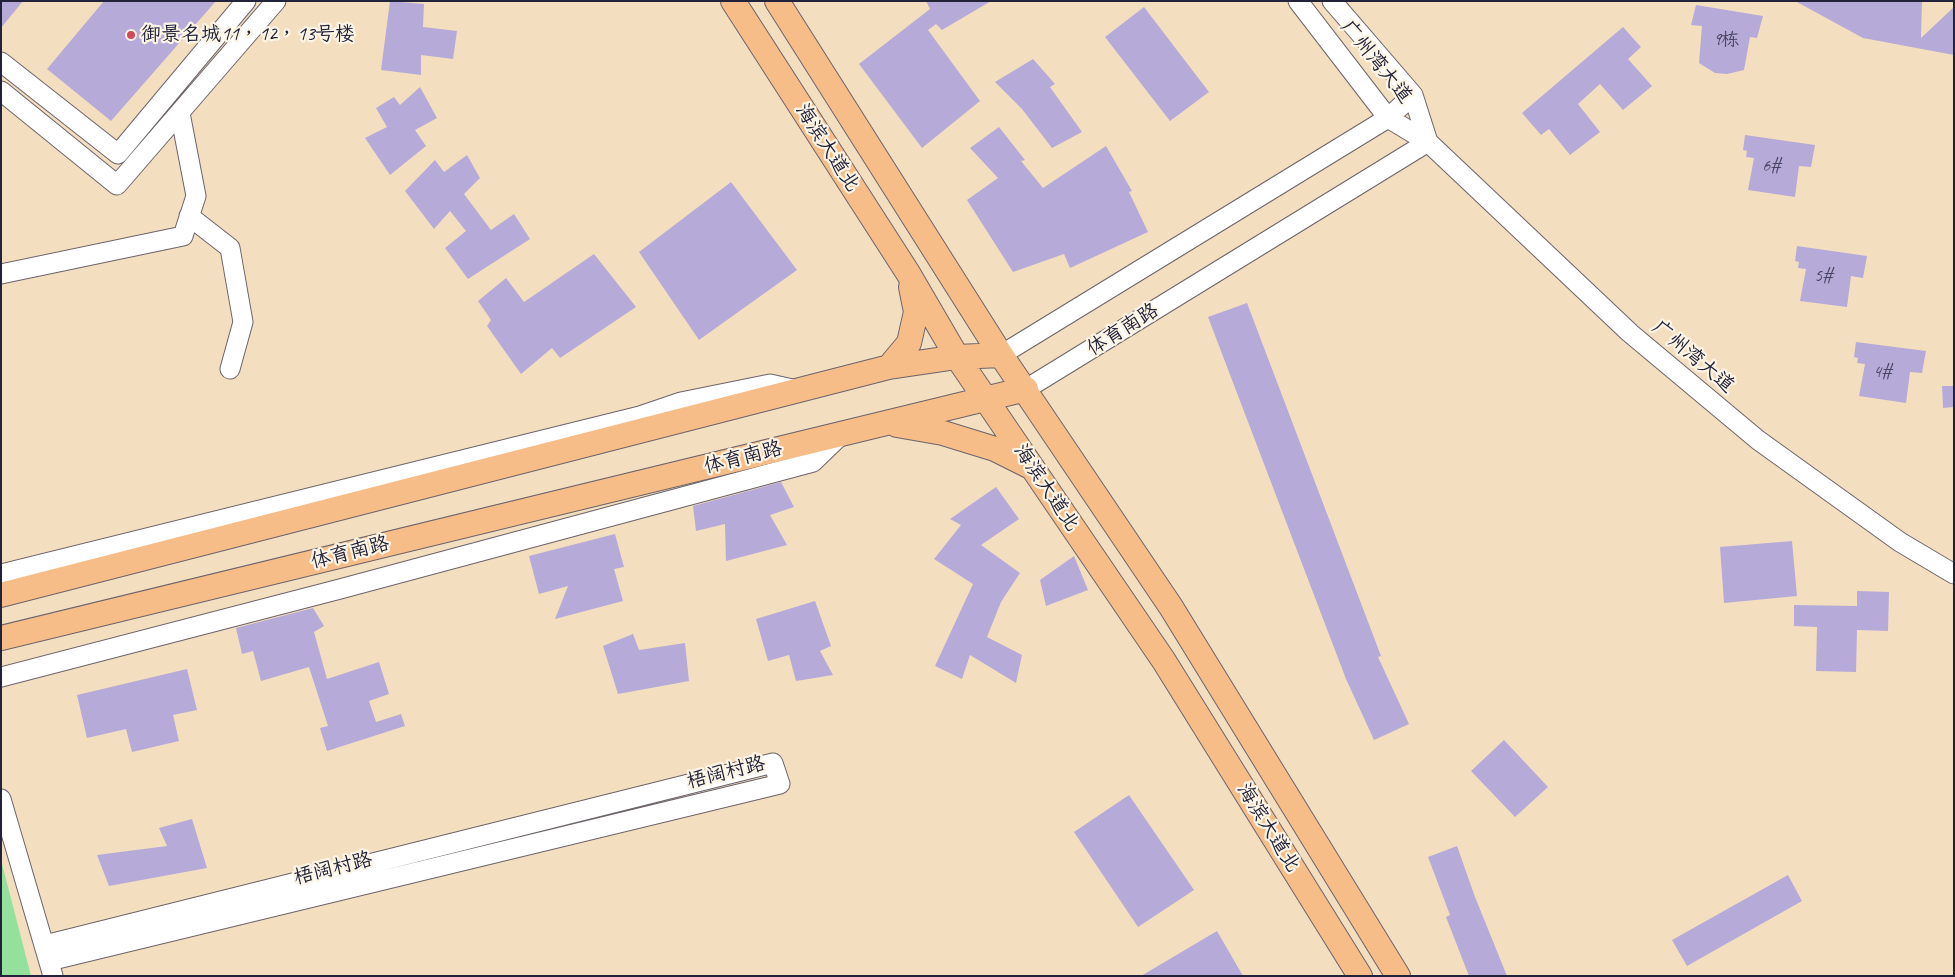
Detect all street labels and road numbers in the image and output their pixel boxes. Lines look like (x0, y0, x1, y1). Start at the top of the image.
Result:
street label: 广州湾大道 (1335, 16, 1417, 108)
street label: 海滨大道北 (790, 100, 864, 196)
street label: 体育南路 (1083, 299, 1163, 361)
street label: 广州湾大道 (1647, 316, 1739, 398)
street label: 体育南路 (701, 437, 785, 479)
street label: 海滨大道北 (1008, 440, 1084, 536)
street label: 体育南路 (308, 532, 392, 574)
street label: 梧阔村路 (684, 752, 768, 794)
street label: 海滨大道北 (1231, 779, 1305, 877)
street label: 梧阔村路 (291, 848, 375, 890)

